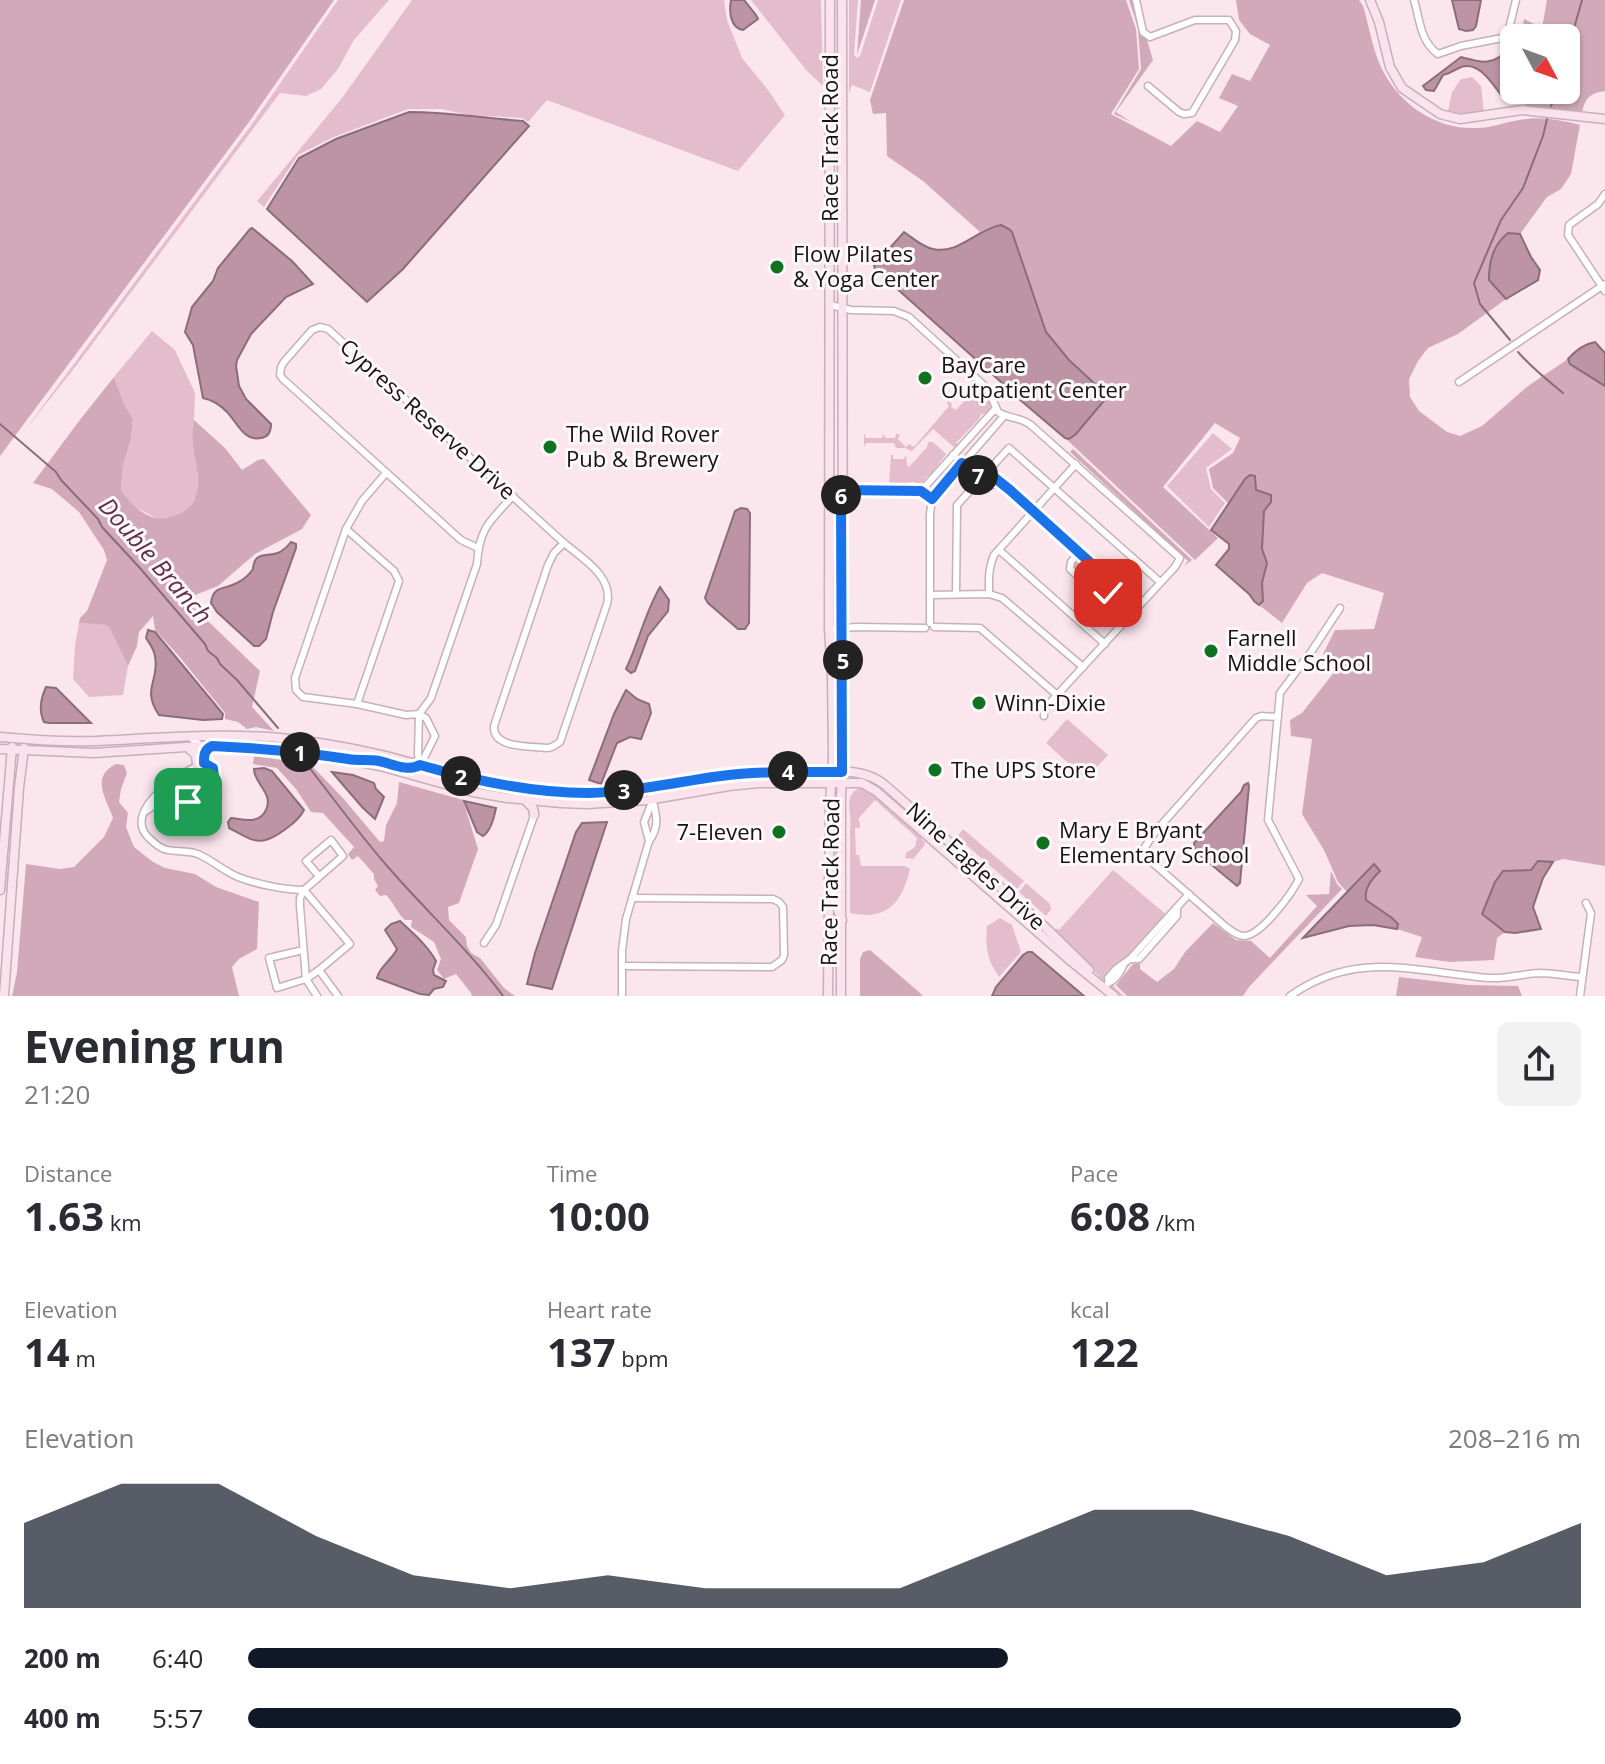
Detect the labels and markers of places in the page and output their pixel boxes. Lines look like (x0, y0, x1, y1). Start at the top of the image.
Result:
place label: Flow Pilates & Yoga Center (793, 238, 939, 293)
marker: Flow Pilates & Yoga Center (768, 258, 786, 276)
place label: BayCare Outpatient Center (941, 349, 1127, 404)
marker: BayCare Outpatient Center (916, 369, 934, 387)
place label: The Wild Rover Pub & Brewery (566, 418, 720, 473)
marker: The Wild Rover Pub & Brewery (541, 438, 559, 456)
pin: 7 (958, 455, 998, 495)
pin: 6 (821, 475, 861, 515)
pin (1074, 559, 1142, 627)
place label: Farnell Middle School (1227, 622, 1371, 677)
pin: 5 (823, 640, 863, 680)
marker: Farnell Middle School (1202, 642, 1220, 660)
place label: Winn-Dixie (995, 687, 1106, 717)
marker: Winn-Dixie (970, 694, 988, 712)
pin: 1 (280, 732, 320, 772)
pin: 4 (768, 751, 808, 791)
place label: The UPS Store (951, 754, 1096, 784)
pin: 2 (441, 756, 481, 796)
marker: The UPS Store (926, 761, 944, 779)
pin (154, 768, 222, 836)
pin: 3 (604, 770, 644, 810)
place label: Mary E Bryant Elementary School (1059, 814, 1249, 869)
place label: 7-Eleven (676, 816, 763, 846)
marker: 7-Eleven (770, 823, 788, 841)
marker: Mary E Bryant Elementary School (1034, 834, 1052, 852)

